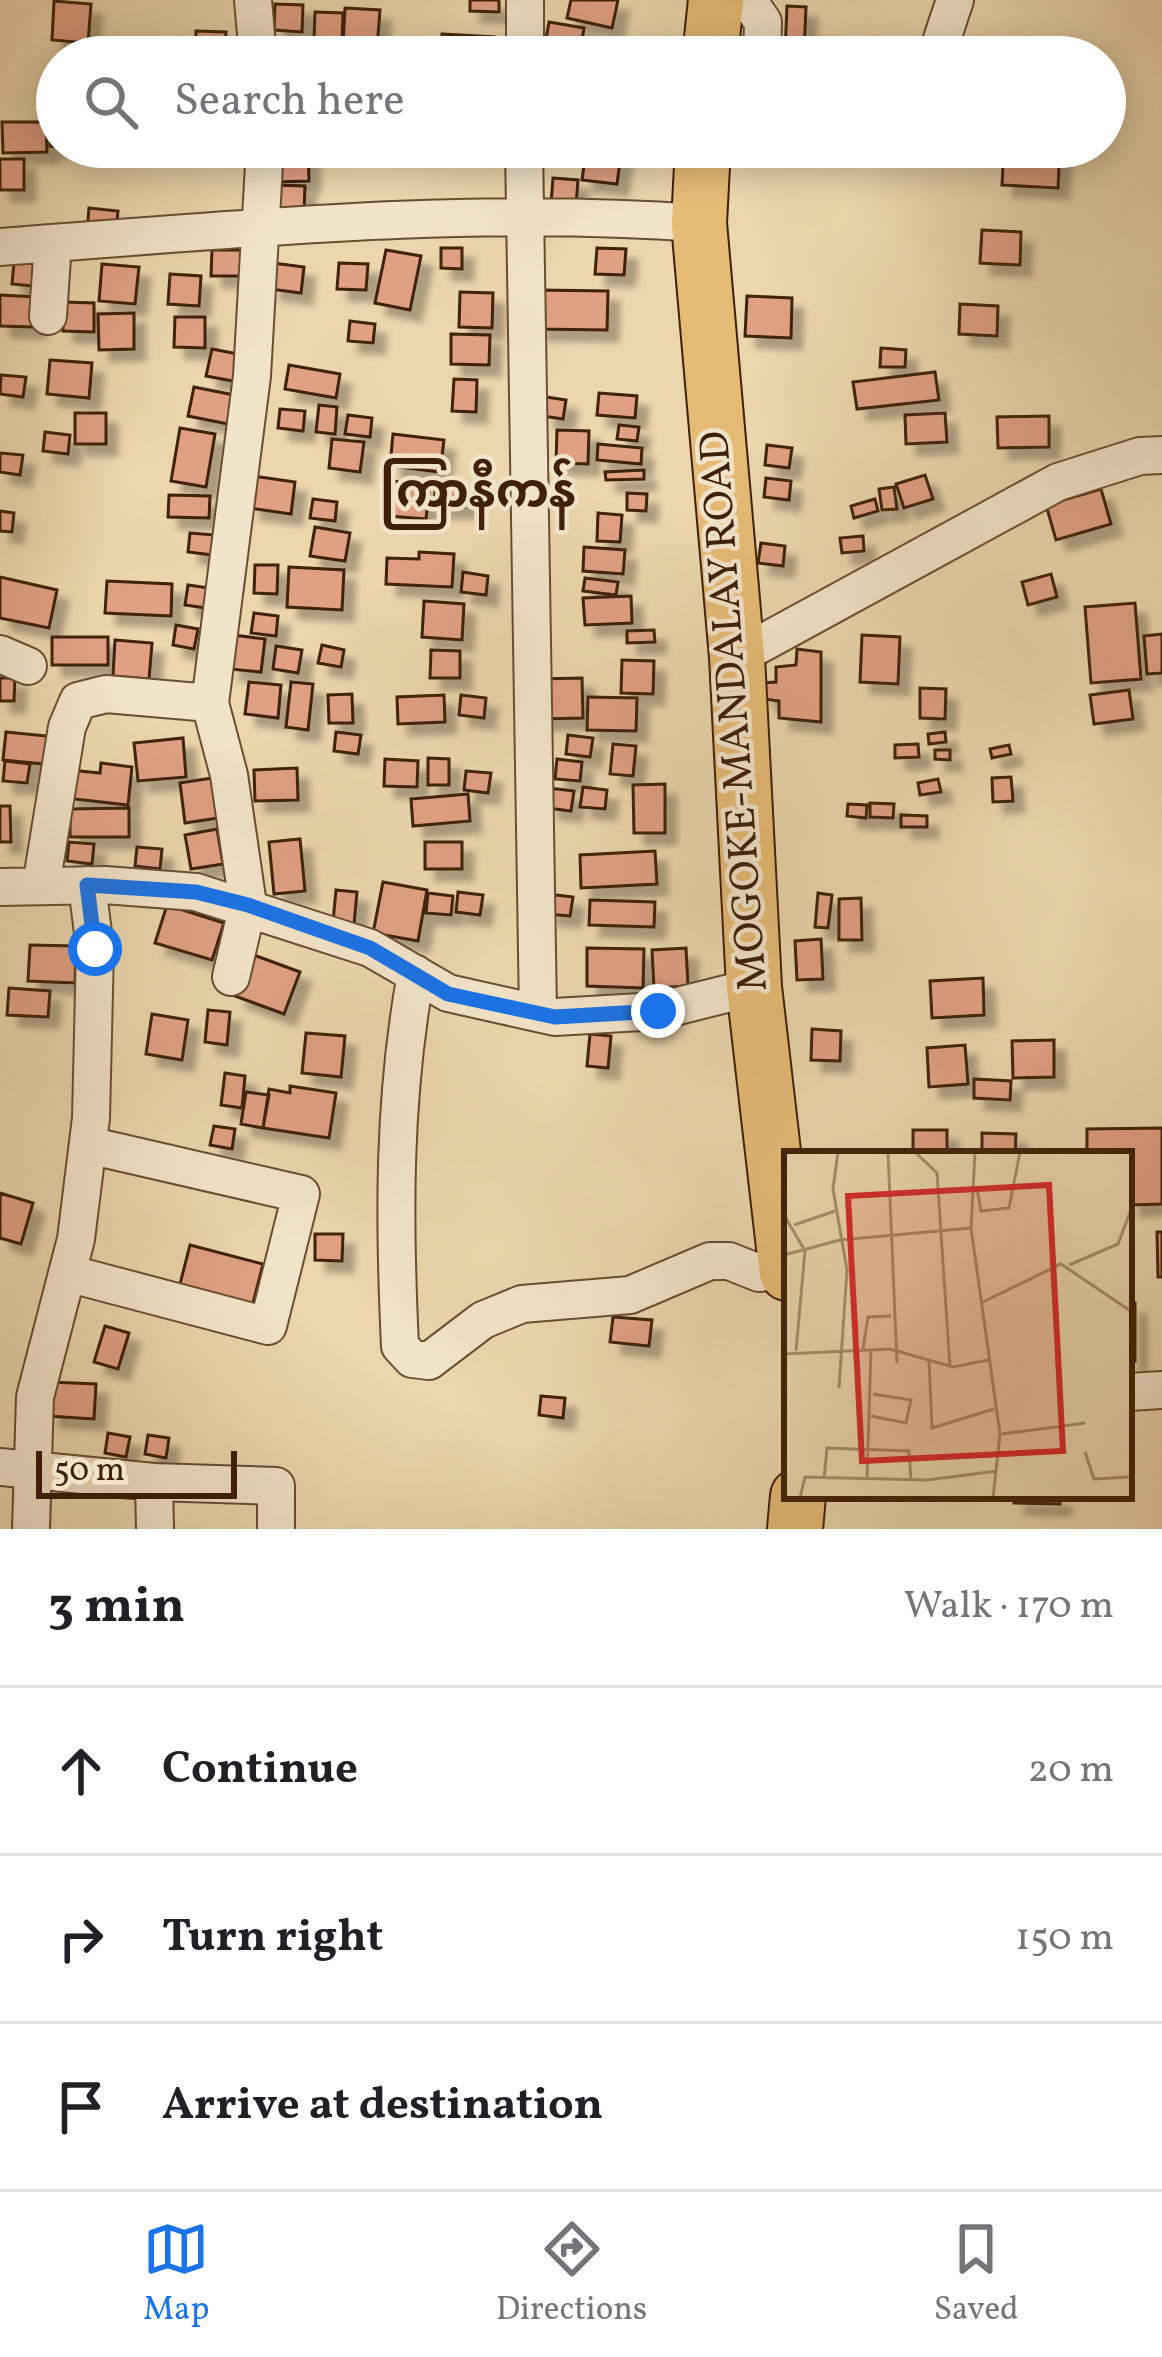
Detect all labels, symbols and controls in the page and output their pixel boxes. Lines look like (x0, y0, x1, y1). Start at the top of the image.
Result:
search box (36, 36, 1126, 168)
icon: search (78, 69, 144, 135)
text: Search here (174, 71, 405, 134)
street label: MOGOKE-MANDALAY ROAD (687, 429, 785, 993)
district label: ကြာနီကန် (380, 458, 576, 530)
route start (68, 922, 122, 976)
route end (631, 984, 685, 1038)
inset map (784, 1151, 1132, 1499)
scale bar (36, 1445, 237, 1498)
text: 50 m (54, 1449, 125, 1495)
text: 3 min (48, 1572, 185, 1643)
text: Walk · 170 m (904, 1580, 1114, 1634)
icon: ahead (48, 1738, 114, 1804)
text: Continue (162, 1739, 358, 1802)
text: 20 m (1028, 1744, 1114, 1798)
icon: right (48, 1906, 114, 1972)
text: Turn right (162, 1907, 383, 1970)
text: 150 m (1015, 1912, 1114, 1966)
icon: arrive (48, 2074, 114, 2140)
text: Arrive at destination (162, 2075, 603, 2138)
tab: Map (143, 2216, 209, 2334)
tab: Directions (496, 2216, 647, 2334)
tab: Saved (934, 2216, 1019, 2334)

